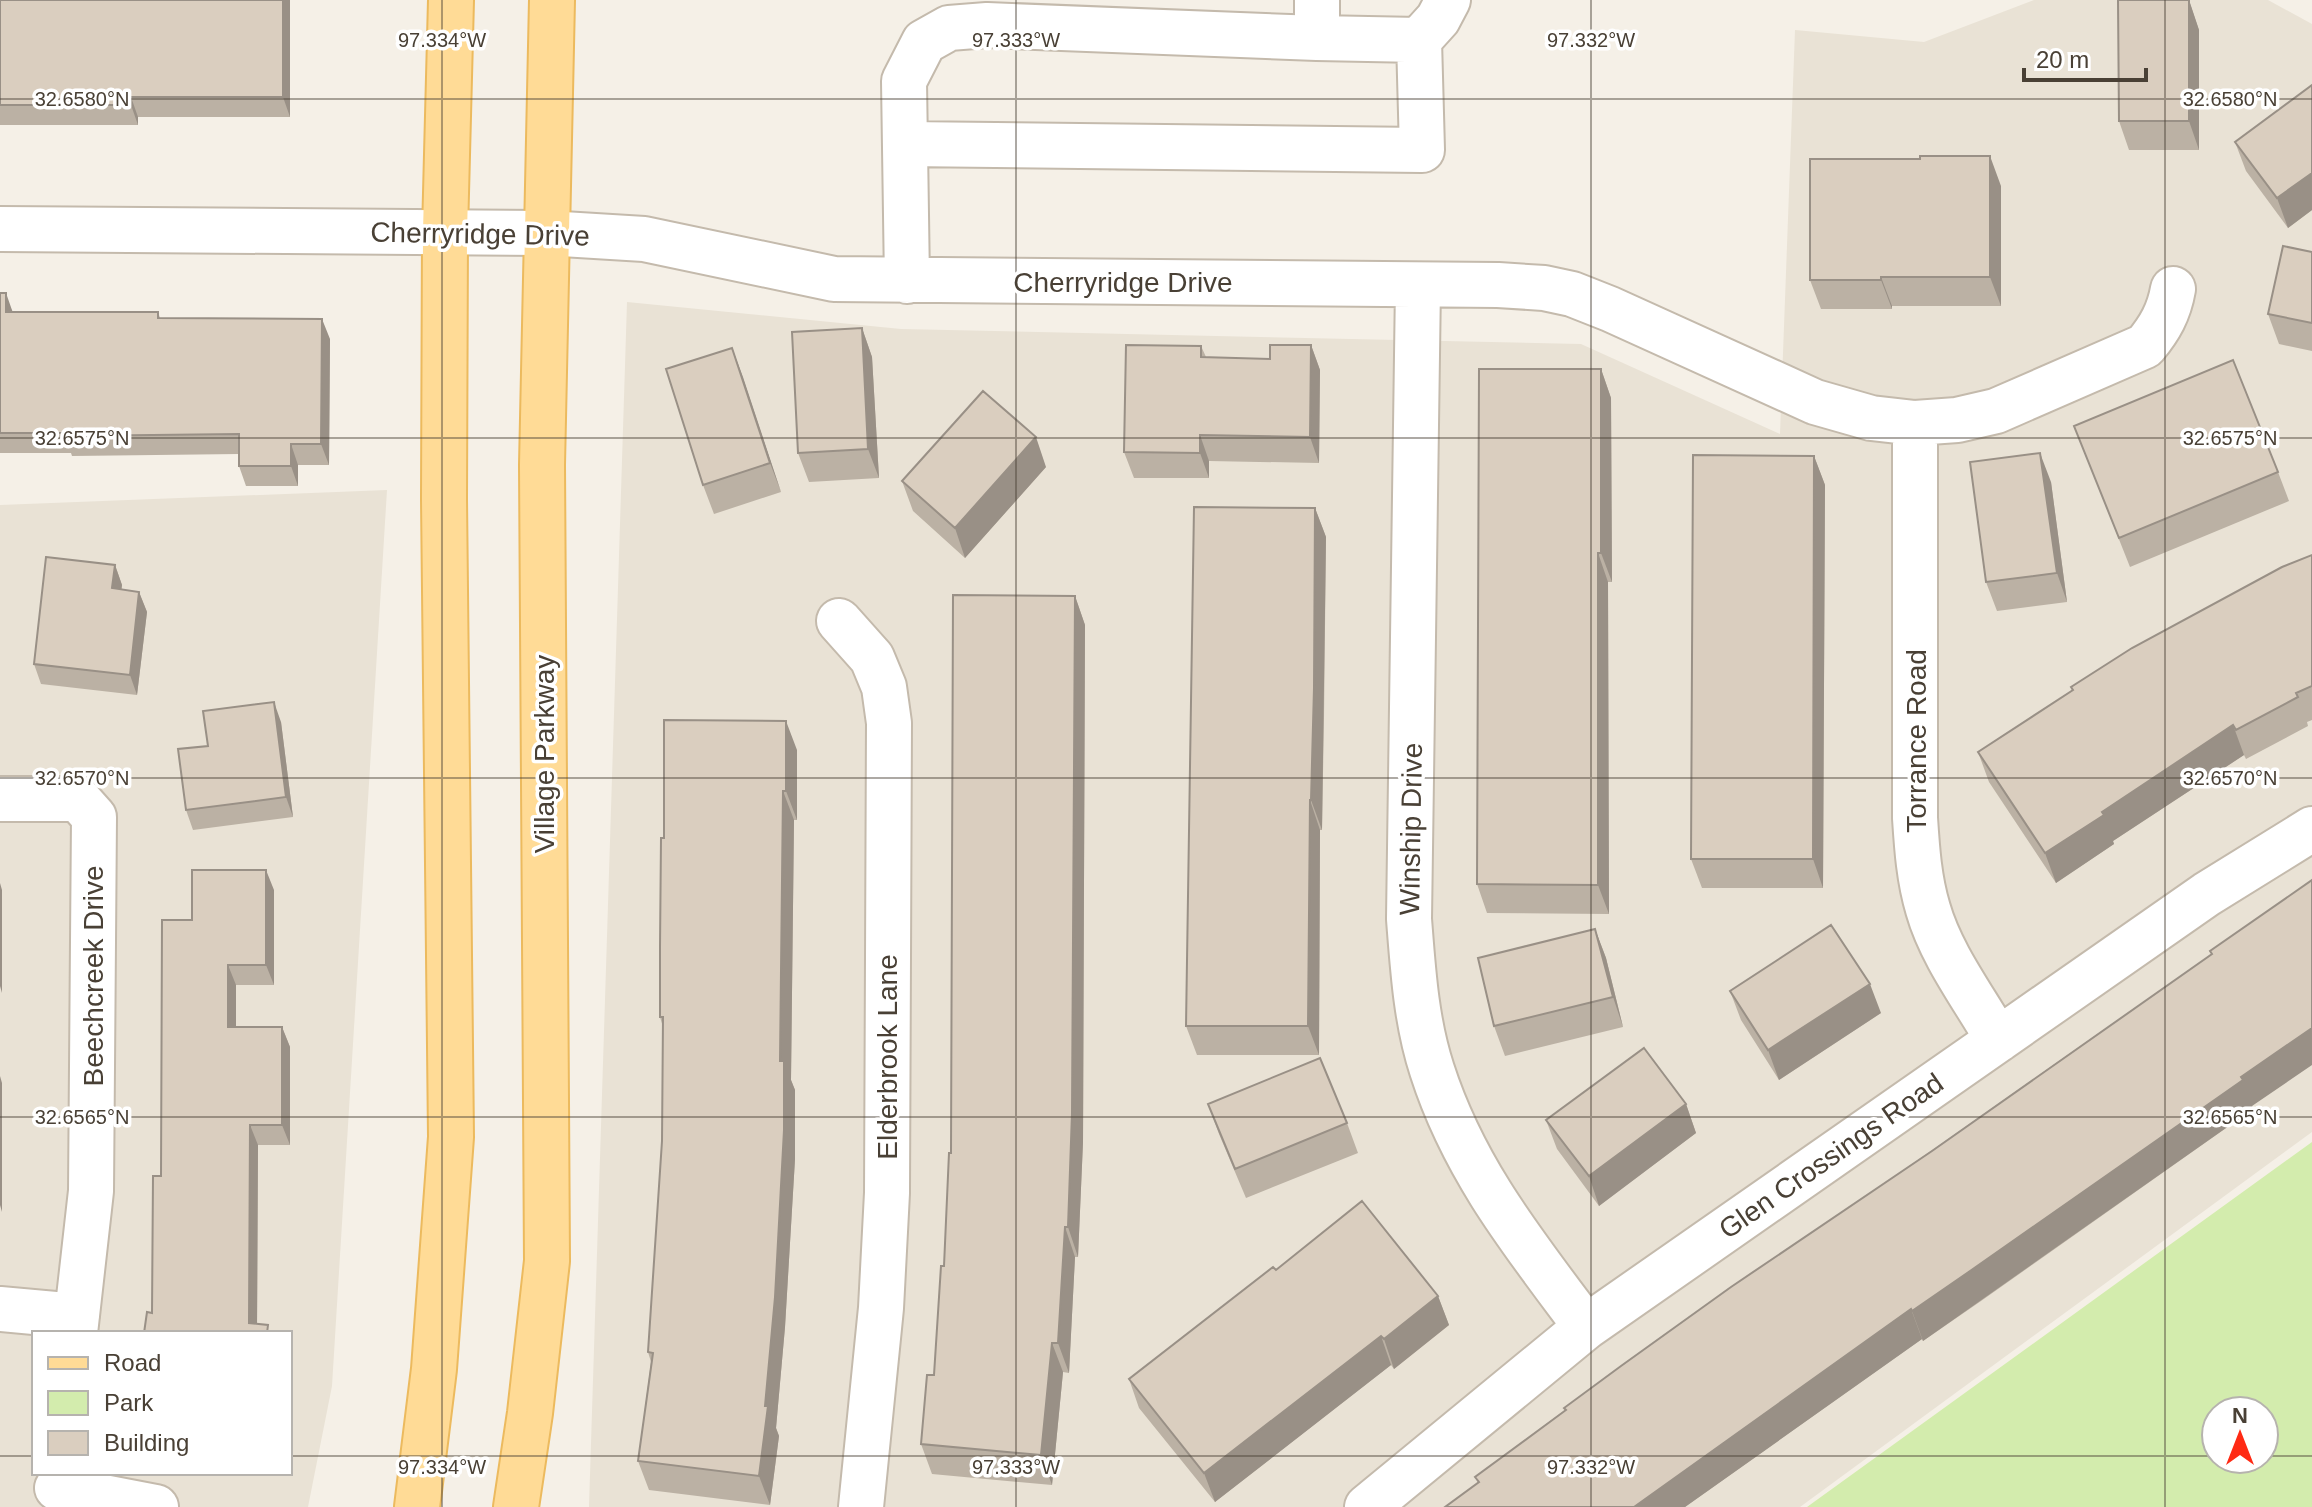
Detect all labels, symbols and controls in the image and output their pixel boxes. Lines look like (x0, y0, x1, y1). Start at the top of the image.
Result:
text: 97.334°W (398, 29, 486, 51)
text: 97.333°W (972, 29, 1060, 51)
text: 97.332°W (1547, 29, 1635, 51)
scale bar (2024, 32, 2146, 82)
text: 20 m (2036, 46, 2089, 73)
text: 32.6580°N (35, 88, 129, 110)
text: 32.6580°N (2183, 88, 2277, 110)
street label: Cherryridge Drive (370, 217, 590, 251)
street label: Cherryridge Drive (1013, 267, 1233, 298)
text: 32.6575°N (35, 427, 129, 449)
text: 32.6575°N (2183, 427, 2277, 449)
street label: Torrance Road (1901, 649, 1932, 833)
street label: Village Parkway (529, 655, 560, 853)
street label: Winship Drive (1394, 742, 1428, 916)
text: 32.6570°N (35, 767, 129, 789)
text: 32.6570°N (2183, 767, 2277, 789)
street label: Beechcreek Drive (78, 866, 109, 1086)
street label: Elderbrook Lane (872, 954, 903, 1160)
street label: Glen Crossings Road (1713, 1067, 1949, 1245)
text: 32.6565°N (35, 1106, 129, 1128)
text: 32.6565°N (2183, 1106, 2277, 1128)
legend (32, 1331, 292, 1475)
text: Road (104, 1349, 161, 1376)
text: Park (104, 1389, 154, 1416)
north arrow (2200, 1395, 2280, 1475)
text: N (2232, 1403, 2248, 1428)
text: Building (104, 1429, 189, 1456)
text: 97.334°W (398, 1456, 486, 1478)
text: 97.333°W (972, 1456, 1060, 1478)
text: 97.332°W (1547, 1456, 1635, 1478)

